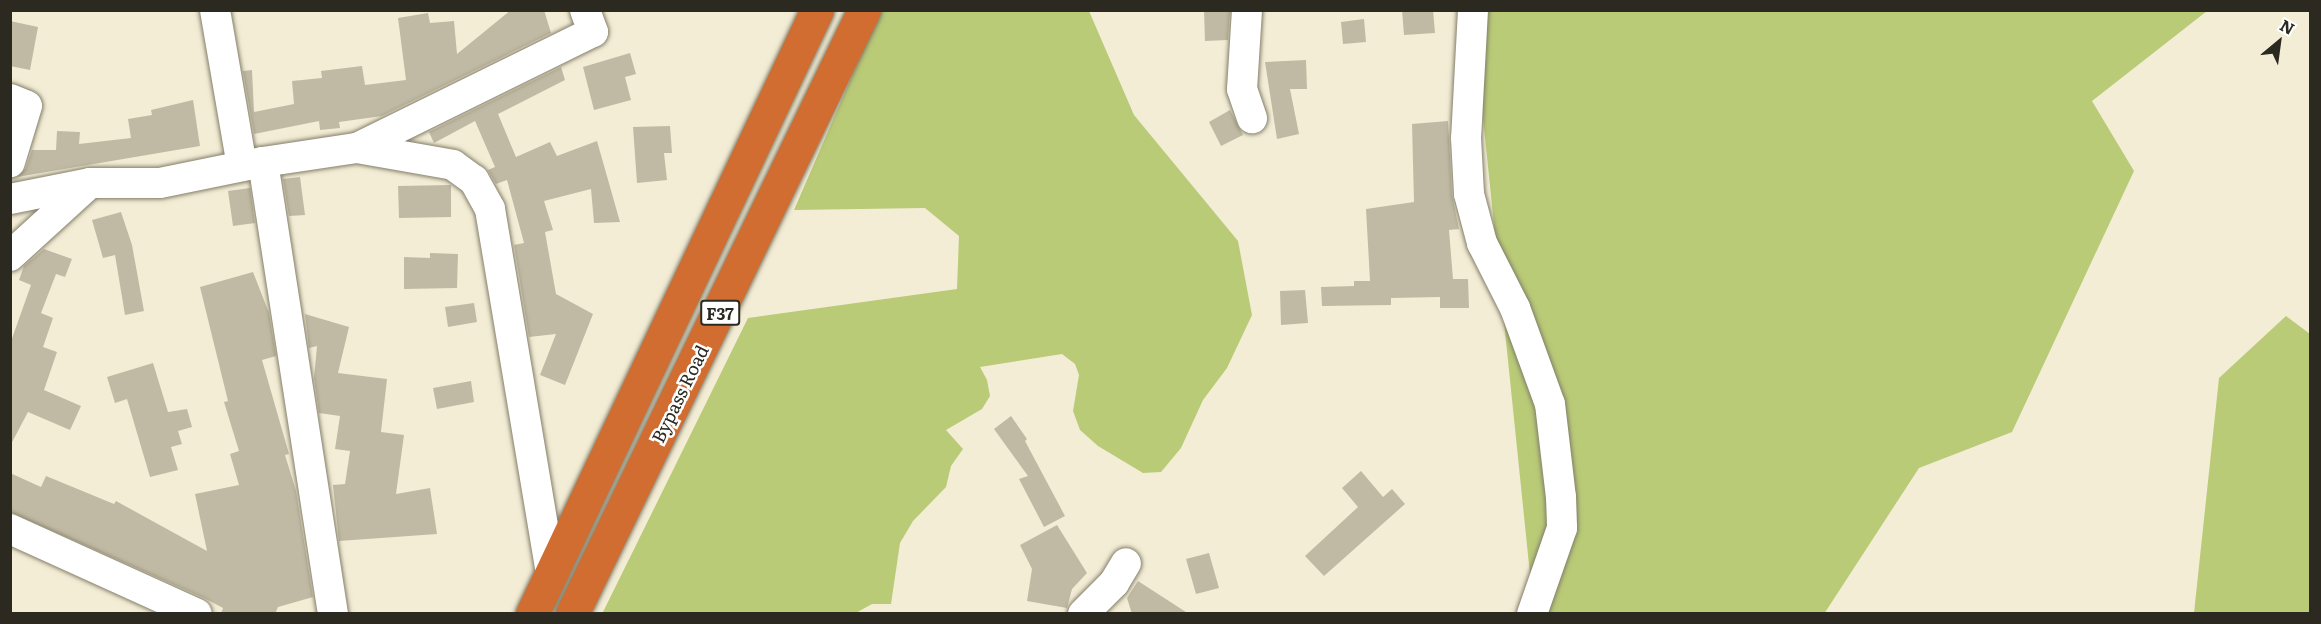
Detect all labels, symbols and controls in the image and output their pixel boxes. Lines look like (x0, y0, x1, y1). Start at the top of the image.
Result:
north arrow (2249, 12, 2309, 72)
text: N (2276, 13, 2299, 40)
road number: F37 (699, 300, 741, 326)
street label: Bypass Road (647, 342, 713, 446)

